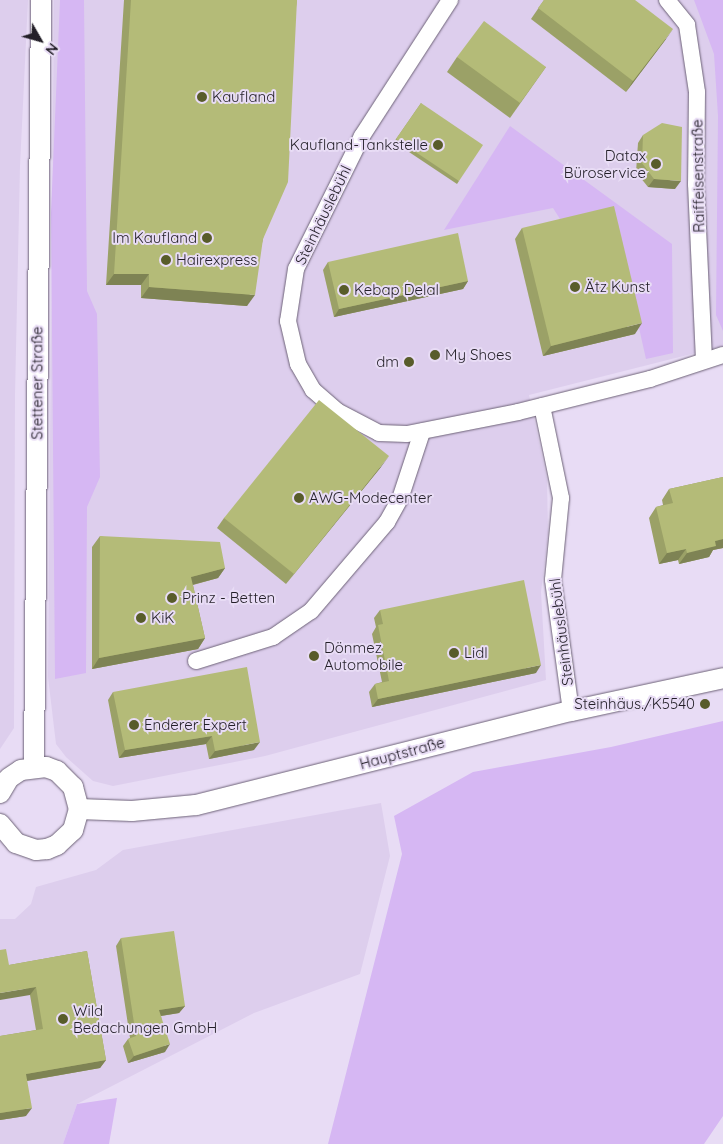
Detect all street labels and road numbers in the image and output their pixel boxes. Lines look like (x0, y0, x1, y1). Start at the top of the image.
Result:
street label: Raiffeisenstraße (688, 119, 708, 233)
street label: Steinhäuslebühl (291, 162, 355, 268)
street label: Stettener Straße (28, 326, 46, 440)
street label: Steinhäuslebühl (545, 577, 577, 687)
street label: Hauptstraße (358, 733, 446, 773)

